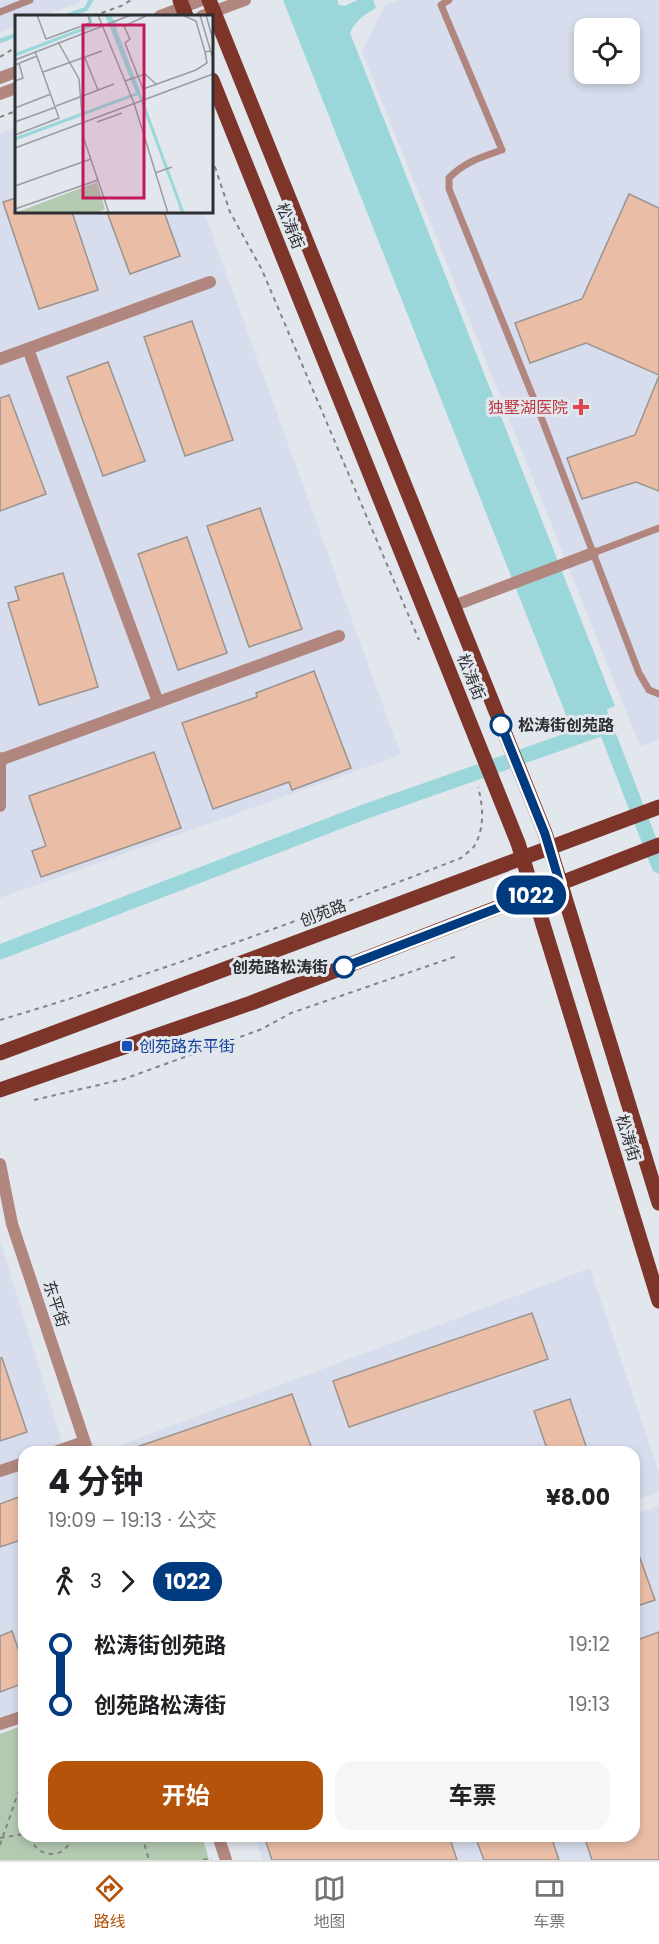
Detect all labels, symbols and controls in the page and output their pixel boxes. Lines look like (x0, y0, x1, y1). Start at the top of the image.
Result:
inset map (15, 15, 213, 213)
map controls (574, 18, 640, 84)
button: locate (574, 18, 640, 84)
street label: 松涛街 (270, 199, 310, 253)
place label: 独墅湖医院 (488, 396, 568, 419)
marker: 独墅湖医院 (572, 398, 590, 416)
street label: 松涛街 (451, 650, 491, 704)
marker: 松涛街创苑路 (490, 714, 512, 736)
place label: 松涛街创苑路 (518, 714, 614, 737)
line badge: 1022 (489, 876, 573, 914)
text: 1022 (508, 881, 554, 910)
street label: 创苑路 (296, 894, 350, 932)
place label: 创苑路松涛街 (232, 956, 328, 979)
marker: 创苑路松涛街 (333, 956, 355, 978)
place label: 创苑路东平街 (139, 1035, 235, 1058)
marker: 创苑路东平街 (120, 1039, 134, 1053)
street label: 松涛街 (610, 1112, 646, 1164)
street label: 东平街 (38, 1278, 74, 1330)
text: 4 分钟 (48, 1458, 143, 1505)
text: ¥8.00 (546, 1482, 610, 1513)
text: 19:09 – 19:13 · 公交 (48, 1506, 217, 1534)
icon: walk (48, 1565, 81, 1598)
icon: forward (111, 1565, 144, 1598)
text: 3 (90, 1567, 102, 1595)
text: 1022 (165, 1567, 210, 1596)
text: 松涛街创苑路 (94, 1630, 226, 1661)
text: 19:12 (569, 1630, 610, 1658)
text: 创苑路松涛街 (94, 1690, 226, 1721)
text: 19:13 (569, 1690, 610, 1718)
button: 开始 (48, 1761, 323, 1830)
button: 车票 (335, 1761, 610, 1830)
tab: 路线 (93, 1872, 126, 1934)
tab: 地图 (313, 1872, 346, 1934)
tab: 车票 (533, 1872, 566, 1934)

